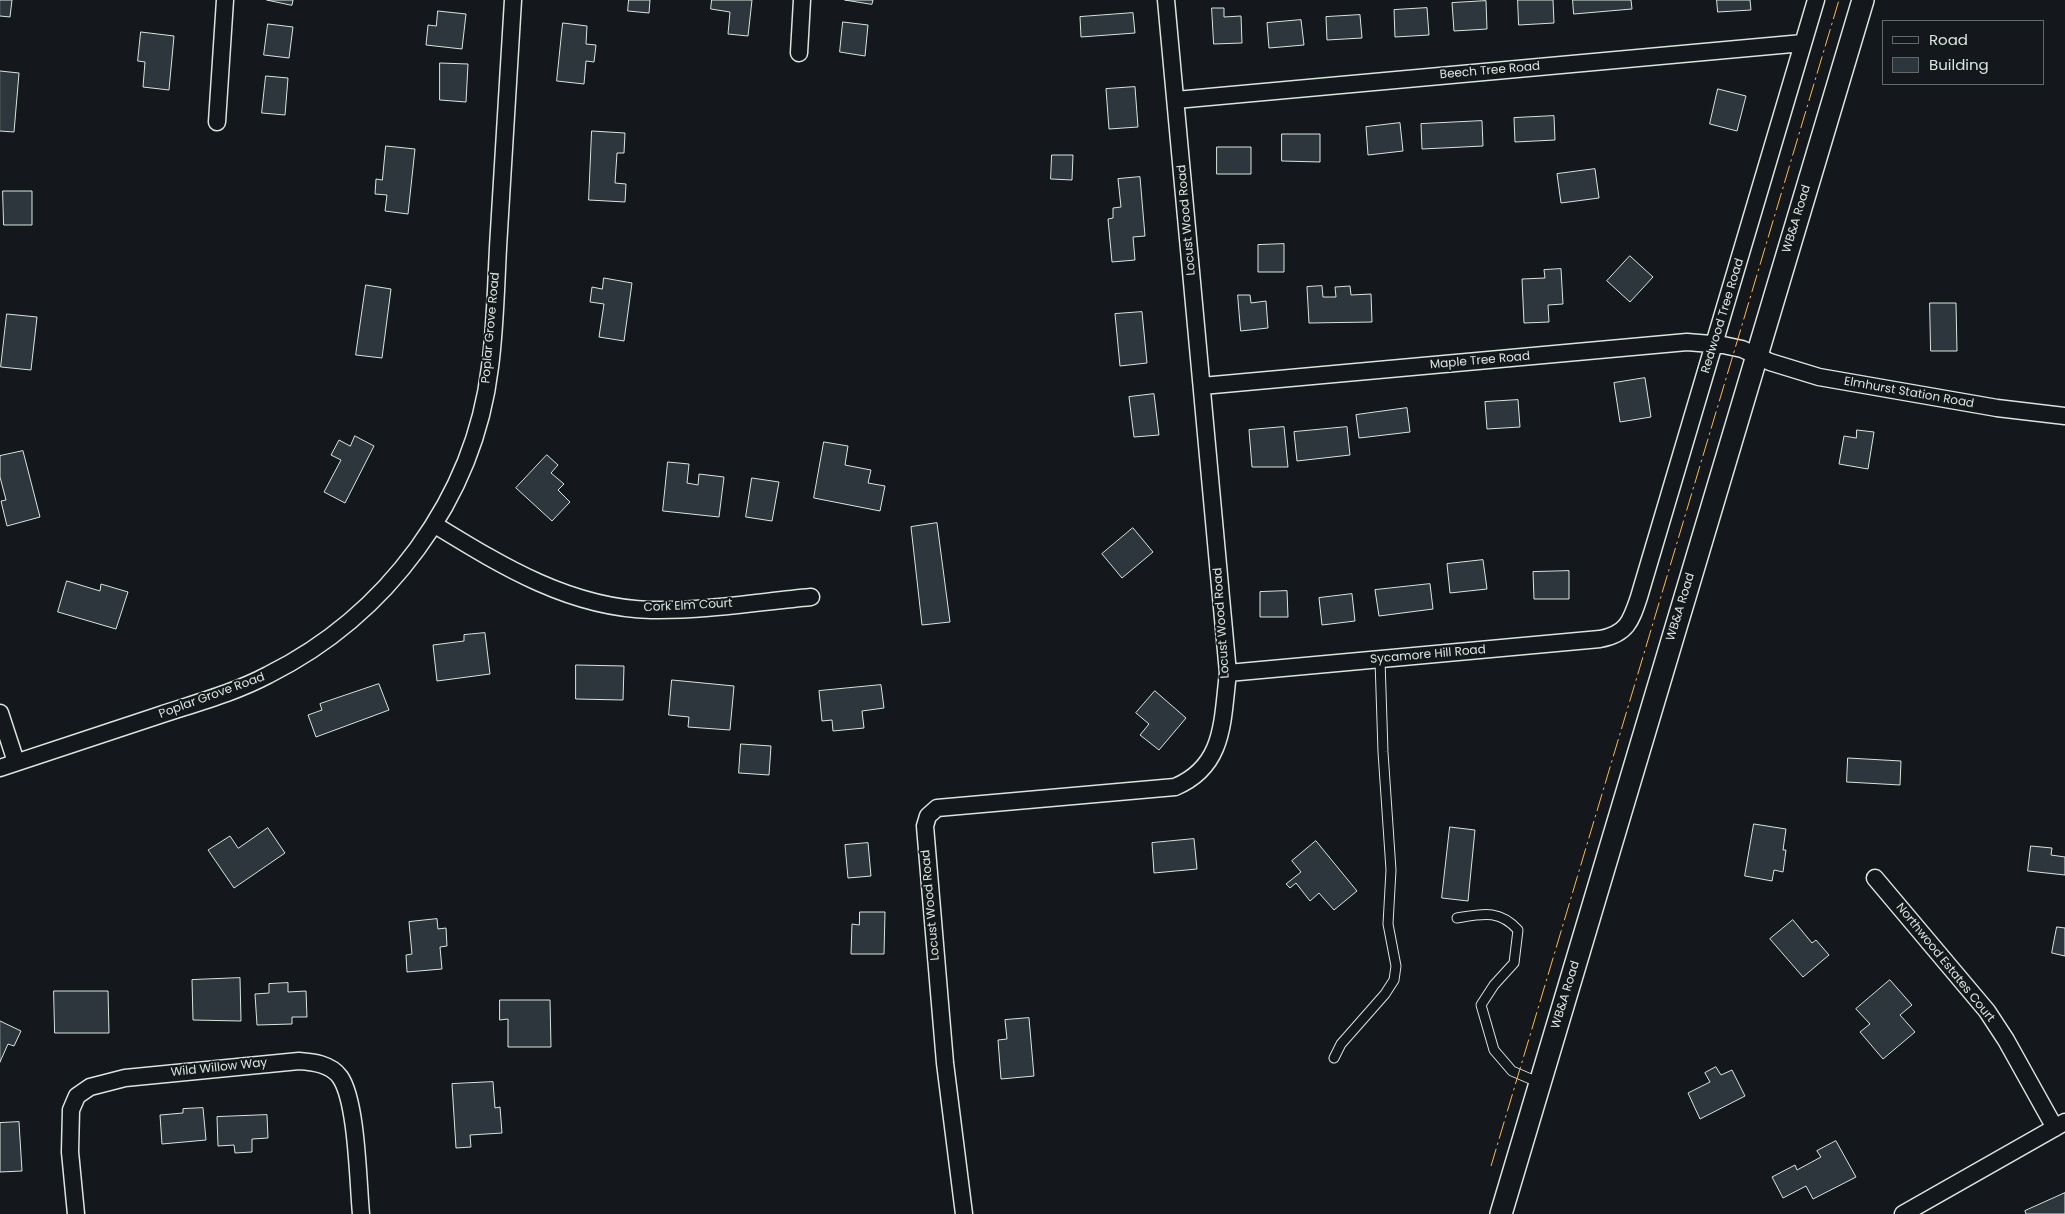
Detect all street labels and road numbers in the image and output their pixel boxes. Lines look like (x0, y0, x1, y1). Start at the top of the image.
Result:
street label: Beech Tree Road (1439, 59, 1541, 83)
street label: Locust Wood Road (1175, 164, 1199, 276)
street label: WB&A Road (1780, 183, 1814, 255)
street label: Redwood Tree Road (1699, 257, 1747, 375)
street label: Poplar Grove Road (479, 272, 503, 384)
street label: Maple Tree Road (1429, 349, 1531, 373)
street label: Elmhurst Station Road (1843, 374, 1975, 412)
street label: Locust Wood Road (1211, 567, 1233, 679)
street label: WB&A Road (1664, 571, 1698, 643)
street label: Cork Elm Court (643, 596, 733, 616)
street label: Sycamore Hill Road (1370, 643, 1486, 667)
street label: Poplar Grove Road (157, 670, 267, 722)
street label: Locust Wood Road (919, 849, 943, 961)
street label: Northwood Estates Court (1893, 901, 1997, 1025)
street label: WB&A Road (1549, 959, 1583, 1031)
street label: Wild Willow Way (170, 1056, 268, 1080)

